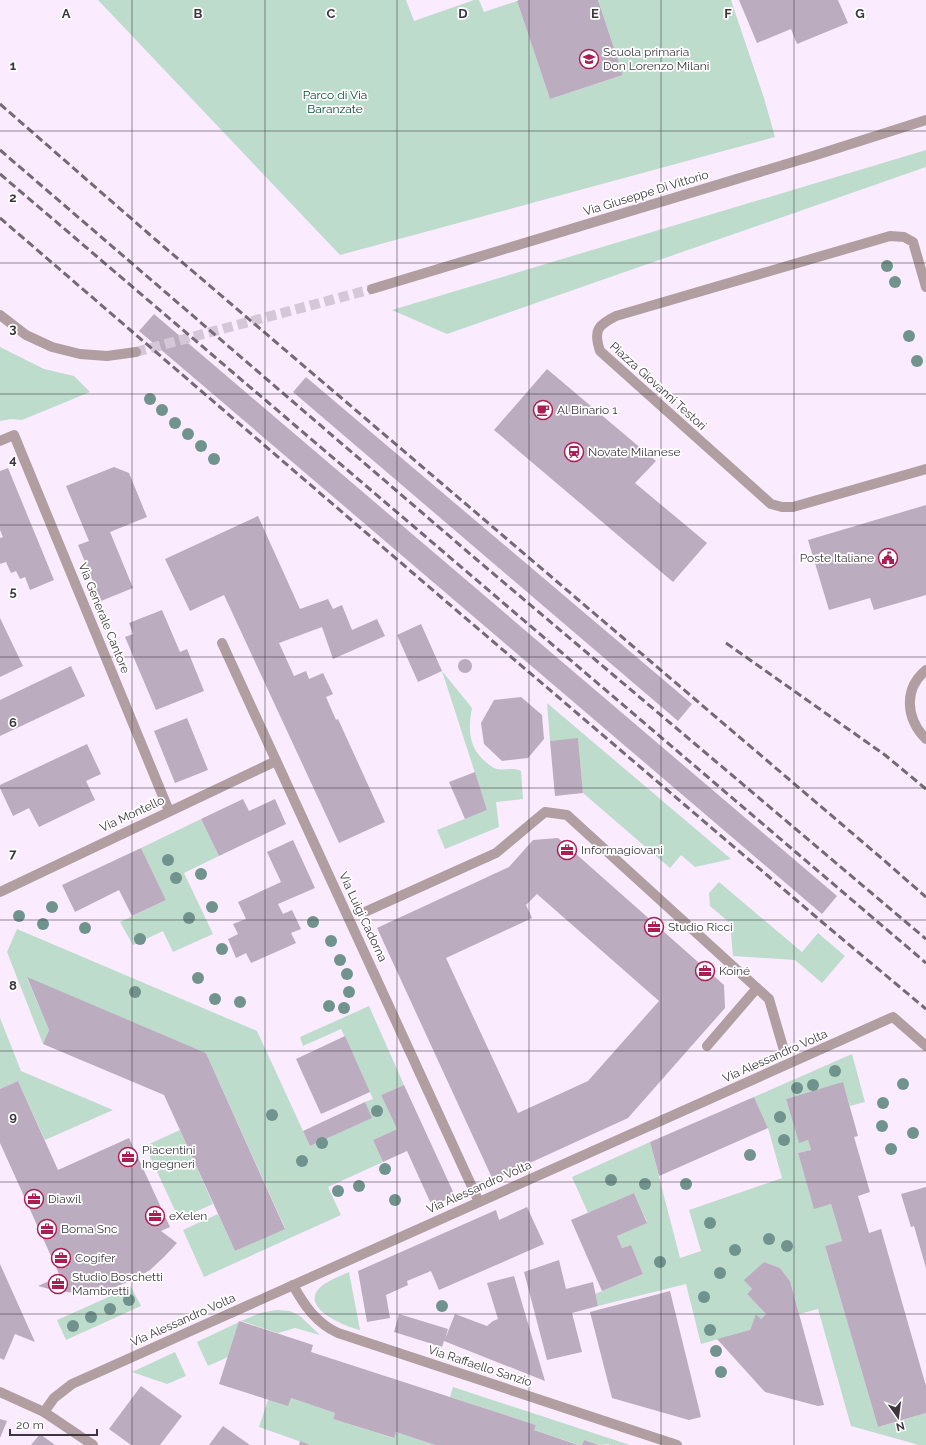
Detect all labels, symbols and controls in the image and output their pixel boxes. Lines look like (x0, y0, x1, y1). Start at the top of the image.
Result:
text: A (62, 6, 71, 21)
text: B (194, 6, 203, 21)
text: C (327, 6, 336, 21)
text: D (458, 6, 468, 21)
text: E (591, 6, 599, 21)
text: F (724, 6, 732, 21)
text: G (855, 6, 865, 21)
place label: Scuola primaria Don Lorenzo Milani (603, 45, 709, 73)
school or university icon: Scuola primaria Don Lorenzo Milani (578, 48, 600, 70)
text: 1 (10, 58, 17, 73)
park label: Parco di Via Baranzate (303, 88, 367, 116)
street label: Via Giuseppe Di Vittorio (582, 167, 710, 219)
text: 2 (9, 190, 17, 205)
text: 3 (9, 321, 17, 336)
street label: Piazza Giovanni Testori (607, 339, 709, 433)
cafe icon: Al Binario 1 (532, 399, 554, 421)
place label: Al Binario 1 (557, 403, 617, 417)
station icon: Novate Milanese (563, 441, 585, 463)
place label: Novate Milanese (588, 445, 681, 459)
text: 4 (9, 452, 17, 467)
public building icon: Poste Italiane (877, 547, 899, 569)
place label: Poste Italiane (800, 551, 874, 565)
street label: Via Generale Cantore (75, 561, 133, 675)
text: 5 (9, 584, 17, 599)
text: 6 (9, 715, 17, 730)
street label: Via Montello (98, 793, 166, 835)
office icon: Informagiovani (556, 839, 578, 861)
place label: Informagiovani (581, 843, 663, 857)
text: 7 (9, 846, 17, 861)
street label: Via Luigi Cadorna (336, 870, 390, 964)
office icon: Studio Ricci (643, 916, 665, 938)
place label: Studio Ricci (668, 920, 733, 934)
office icon: Koiné (694, 960, 716, 982)
place label: Koiné (719, 964, 750, 978)
text: 8 (9, 978, 17, 993)
street label: Via Alessandro Volta (720, 1027, 830, 1085)
text: 9 (9, 1109, 17, 1124)
place label: Piacentini Ingegneri (142, 1143, 195, 1171)
office icon: Piacentini Ingegneri (117, 1146, 139, 1168)
street label: Via Alessandro Volta (424, 1158, 534, 1216)
office icon: Diawil (23, 1188, 45, 1210)
place label: Diawil (48, 1192, 82, 1206)
office icon: eXelen (144, 1205, 166, 1227)
place label: eXelen (169, 1209, 207, 1223)
office icon: Boma Snc (36, 1218, 58, 1240)
place label: Boma Snc (61, 1222, 118, 1236)
office icon: Cogifer (50, 1247, 72, 1269)
place label: Cogifer (75, 1251, 116, 1265)
place label: Studio Boschetti Mambretti (72, 1270, 163, 1298)
office icon: Studio Boschetti Mambretti (47, 1273, 69, 1295)
street label: Via Alessandro Volta (128, 1291, 238, 1349)
street label: Via Raffaello Sanzio (426, 1343, 534, 1389)
north arrow (878, 1397, 918, 1437)
scale bar (10, 1411, 97, 1437)
text: 20 m (16, 1418, 44, 1432)
text: N (895, 1419, 906, 1434)

